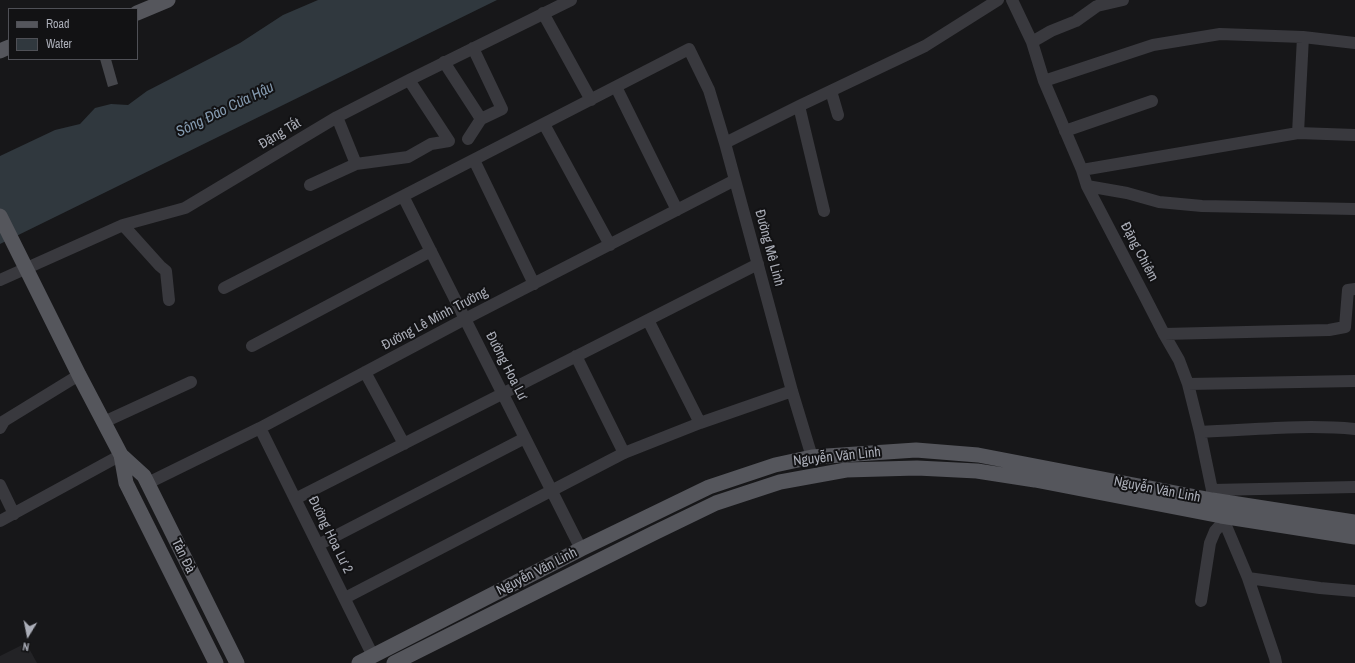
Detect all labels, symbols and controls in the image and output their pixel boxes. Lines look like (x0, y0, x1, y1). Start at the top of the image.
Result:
legend (8, 8, 138, 60)
text: Road (46, 16, 70, 32)
text: Water (46, 36, 72, 52)
water label: Sông Đào Cửa Hậu (173, 79, 277, 141)
street label: Đặng Tất (256, 115, 304, 153)
street label: Đường Mê Linh (751, 208, 787, 288)
street label: Đặng Chiêm (1116, 220, 1162, 284)
street label: Đường Lê Minh Trường (379, 284, 491, 354)
street label: Đường Hoa Lư (482, 329, 530, 403)
street label: Nguyễn Văn Linh (792, 444, 882, 470)
street label: Nguyễn Văn Linh (1112, 473, 1202, 507)
street label: Đường Hoa Lư 2 (304, 494, 356, 576)
street label: Tản Đà (167, 536, 199, 576)
street label: Nguyễn Văn Linh (494, 545, 580, 599)
north arrow (8, 615, 48, 655)
text: N (22, 639, 30, 654)

